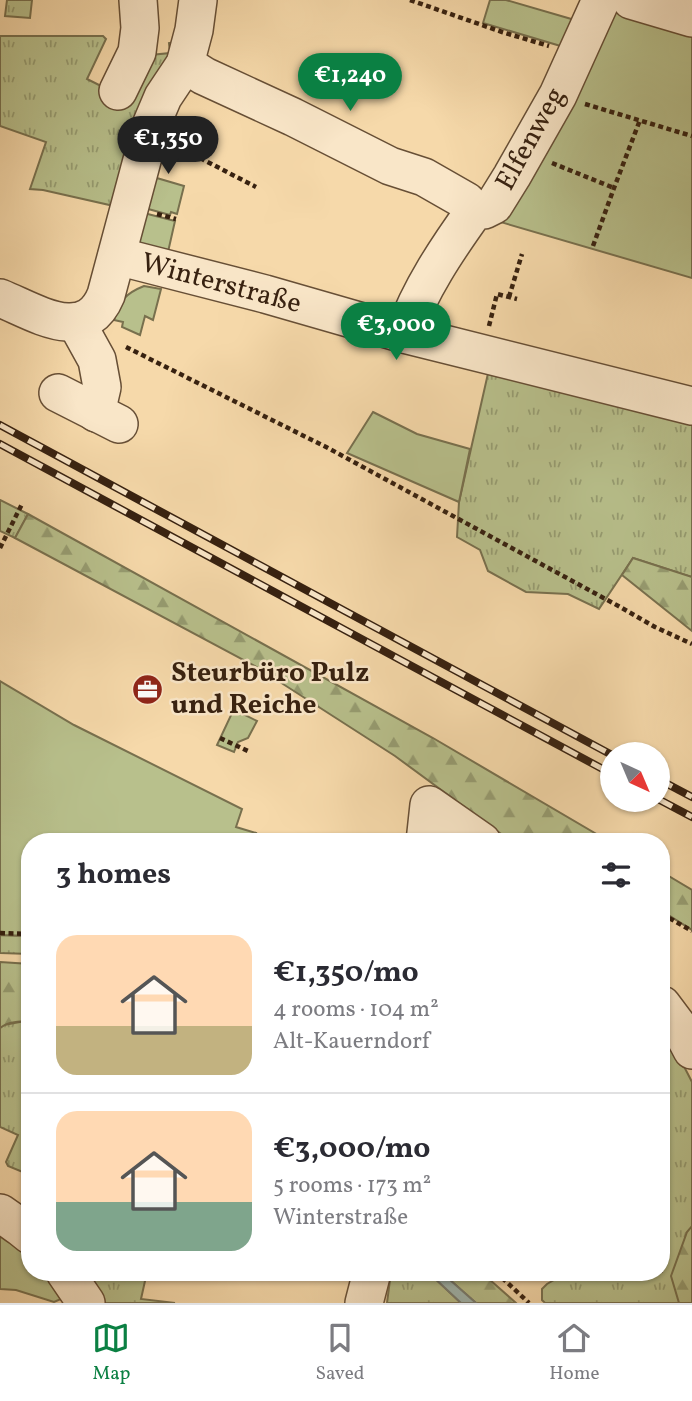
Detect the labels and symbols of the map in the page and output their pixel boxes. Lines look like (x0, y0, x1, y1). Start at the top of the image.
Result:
pin: €1,240 (293, 54, 407, 113)
street label: Elfenweg (487, 80, 575, 198)
pin: €1,350 (111, 116, 225, 176)
street label: Winterstraße (137, 244, 305, 324)
pin: €3,000 (339, 302, 453, 362)
place label: Steurbüro Pulz und Reiche (171, 654, 369, 725)
office icon: Steurbüro Pulz und Reiche (131, 672, 165, 706)
north arrow (600, 742, 670, 812)

